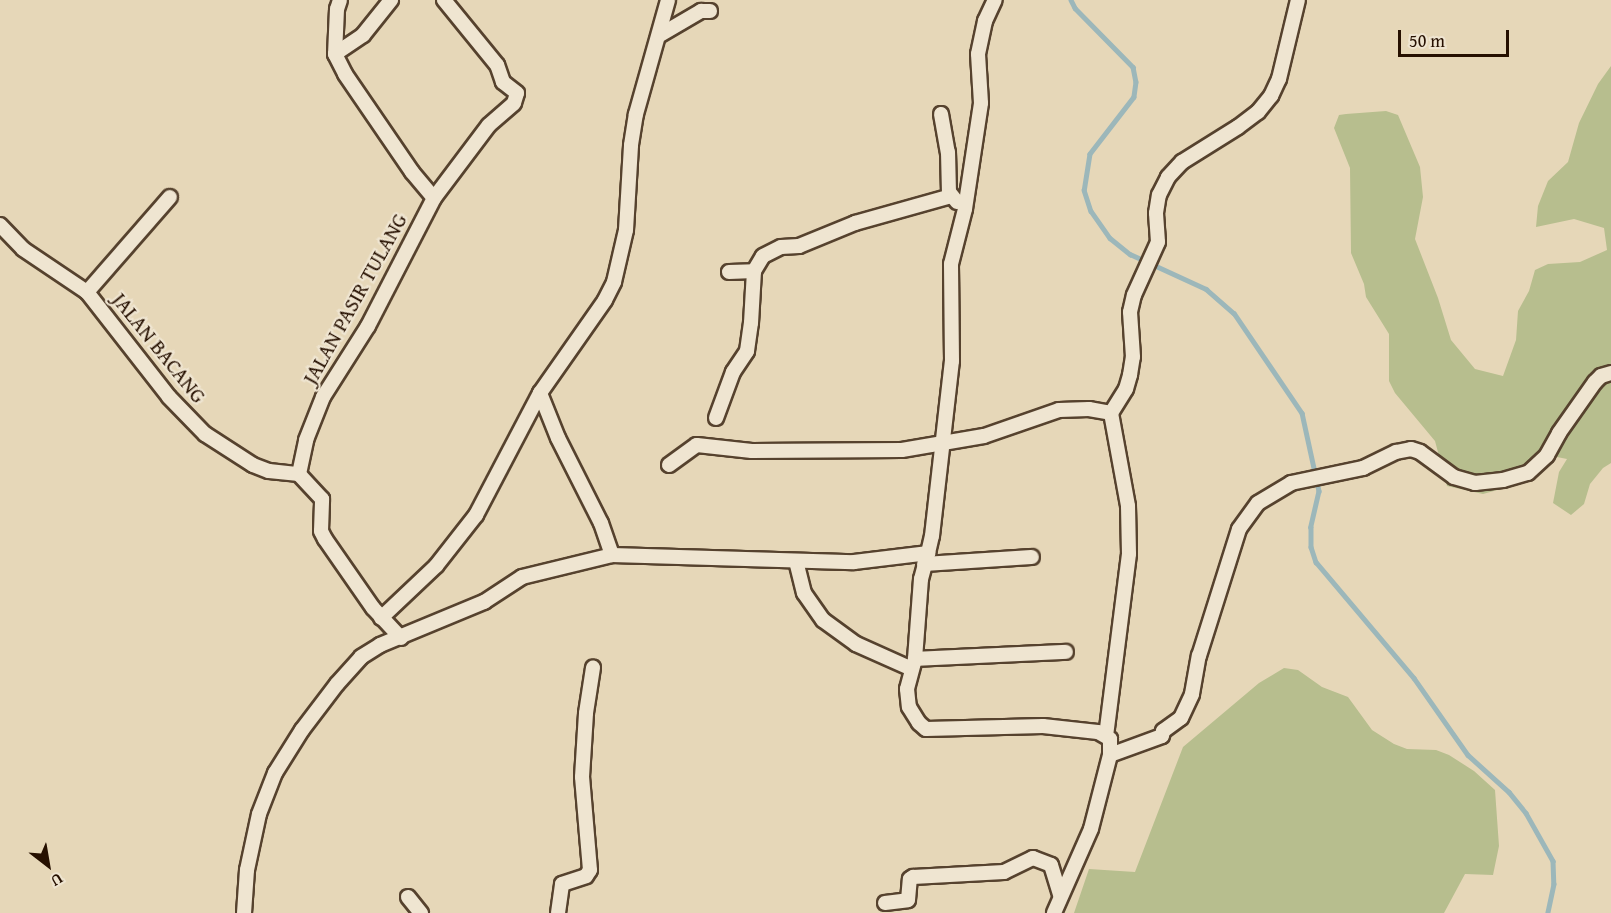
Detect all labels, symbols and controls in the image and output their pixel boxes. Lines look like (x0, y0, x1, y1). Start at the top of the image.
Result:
scale bar (1401, 18, 1512, 56)
text: 50 m (1409, 27, 1445, 54)
street label: JALAN PASIR TULANG (298, 209, 412, 389)
street label: JALAN BACANG (107, 288, 211, 408)
north arrow (18, 835, 78, 895)
text: U (46, 867, 68, 893)

